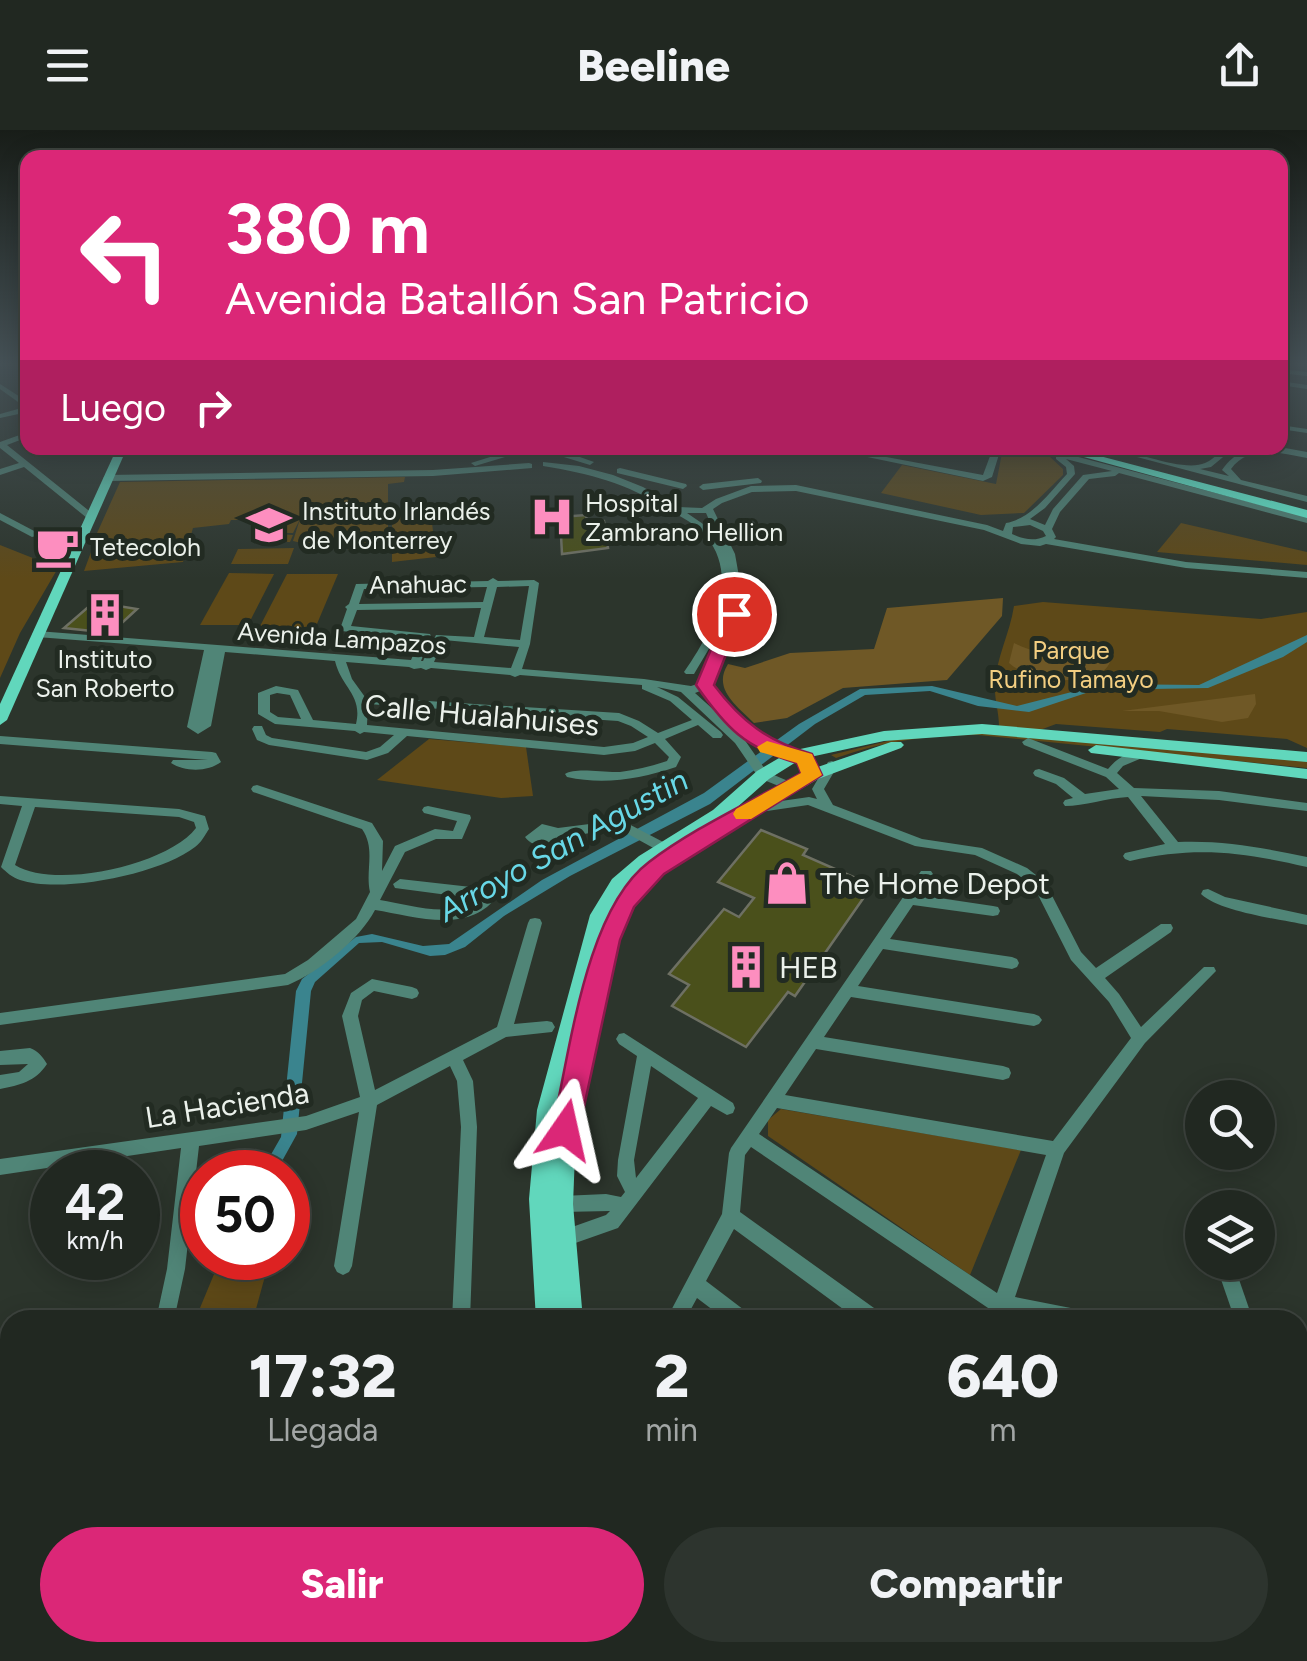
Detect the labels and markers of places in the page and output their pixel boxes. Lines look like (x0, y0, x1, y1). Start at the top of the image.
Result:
place label: Hospital Zambrano Hellion (585, 488, 783, 547)
hospital icon: Hospital Zambrano Hellion (528, 493, 576, 541)
place label: Instituto Irlandés de Monterrey (302, 496, 491, 555)
school or university icon: Instituto Irlandés de Monterrey (245, 501, 293, 549)
cafe icon: Tetecoloh (33, 523, 81, 571)
place label: Tetecoloh (90, 532, 201, 562)
pin (692, 572, 777, 657)
building icon: Instituto San Roberto (81, 591, 129, 639)
place label: Instituto San Roberto (35, 644, 175, 703)
shop icon: The Home Depot (763, 859, 811, 907)
place label: The Home Depot (820, 865, 1050, 902)
building icon: HEB (722, 943, 770, 991)
place label: HEB (779, 949, 838, 986)

